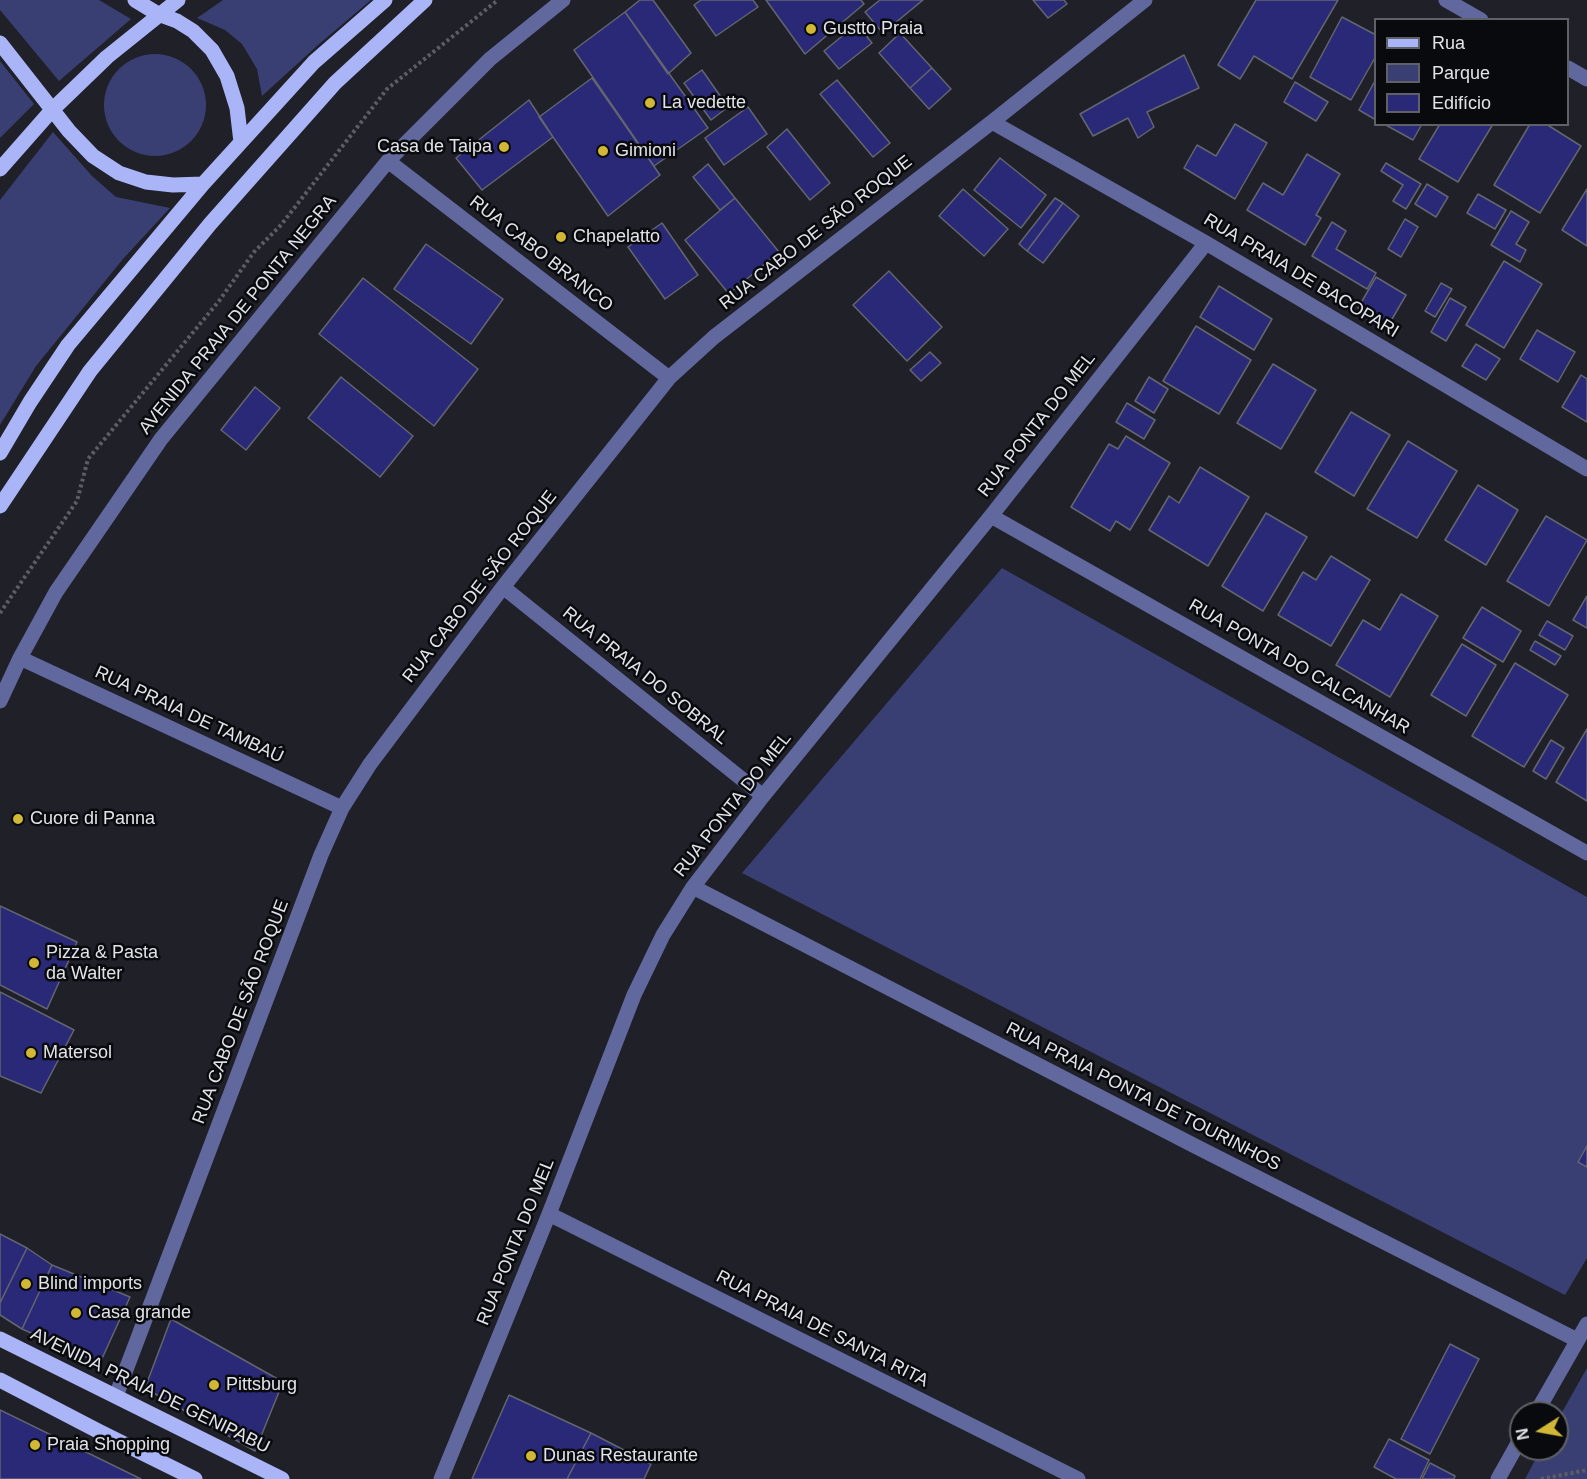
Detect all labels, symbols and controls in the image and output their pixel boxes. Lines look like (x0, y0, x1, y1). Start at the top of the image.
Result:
place label: Gustto Praia (823, 18, 923, 40)
legend (1374, 18, 1569, 126)
marker: Gustto Praia (804, 22, 818, 36)
text: Rua (1432, 33, 1465, 53)
text: Parque (1432, 63, 1490, 83)
place label: La vedette (662, 92, 746, 114)
text: Edifício (1432, 93, 1491, 113)
marker: La vedette (643, 96, 657, 110)
place label: Casa de Taipa (377, 136, 492, 158)
marker: Casa de Taipa (497, 140, 511, 154)
place label: Gimioni (615, 140, 676, 162)
marker: Gimioni (596, 144, 610, 158)
street label: RUA CABO DE SÃO ROQUE (716, 151, 916, 315)
street label: AVENIDA PRAIA DE PONTA NEGRA (135, 191, 341, 439)
street label: RUA CABO BRANCO (465, 191, 617, 317)
street label: RUA PRAIA DE BACOPARI (1200, 209, 1402, 343)
place label: Chapelatto (573, 226, 660, 248)
marker: Chapelatto (554, 230, 568, 244)
street label: RUA PONTA DO MEL (974, 348, 1100, 502)
street label: RUA CABO DE SÃO ROQUE (398, 487, 562, 687)
street label: RUA PONTA DO CALCANHAR (1185, 595, 1413, 739)
street label: RUA PRAIA DO SOBRAL (558, 602, 732, 750)
street label: RUA PRAIA DE TAMBAÚ (91, 662, 287, 768)
street label: RUA PONTA DO MEL (670, 728, 796, 882)
place label: Cuore di Panna (30, 808, 155, 830)
marker: Cuore di Panna (11, 812, 25, 826)
street label: RUA CABO DE SÃO ROQUE (188, 897, 294, 1127)
place label: Pizza & Pasta da Walter (46, 942, 158, 984)
marker: Pizza & Pasta da Walter (27, 956, 41, 970)
street label: RUA PRAIA PONTA DE TOURINHOS (1002, 1018, 1284, 1176)
place label: Matersol (43, 1042, 112, 1064)
marker: Matersol (24, 1046, 38, 1060)
street label: RUA PONTA DO MEL (473, 1156, 559, 1328)
street label: RUA PRAIA DE SANTA RITA (712, 1266, 932, 1392)
place label: Blind imports (38, 1273, 142, 1295)
marker: Blind imports (19, 1277, 33, 1291)
place label: Casa grande (88, 1302, 191, 1324)
marker: Casa grande (69, 1306, 83, 1320)
street label: AVENIDA PRAIA DE GENIPABU (27, 1324, 273, 1458)
place label: Pittsburg (226, 1374, 297, 1396)
marker: Pittsburg (207, 1378, 221, 1392)
north arrow (1509, 1401, 1569, 1461)
text: N (1513, 1427, 1532, 1441)
place label: Praia Shopping (47, 1434, 170, 1456)
marker: Praia Shopping (28, 1438, 42, 1452)
place label: Dunas Restaurante (543, 1445, 698, 1467)
marker: Dunas Restaurante (524, 1449, 538, 1463)

